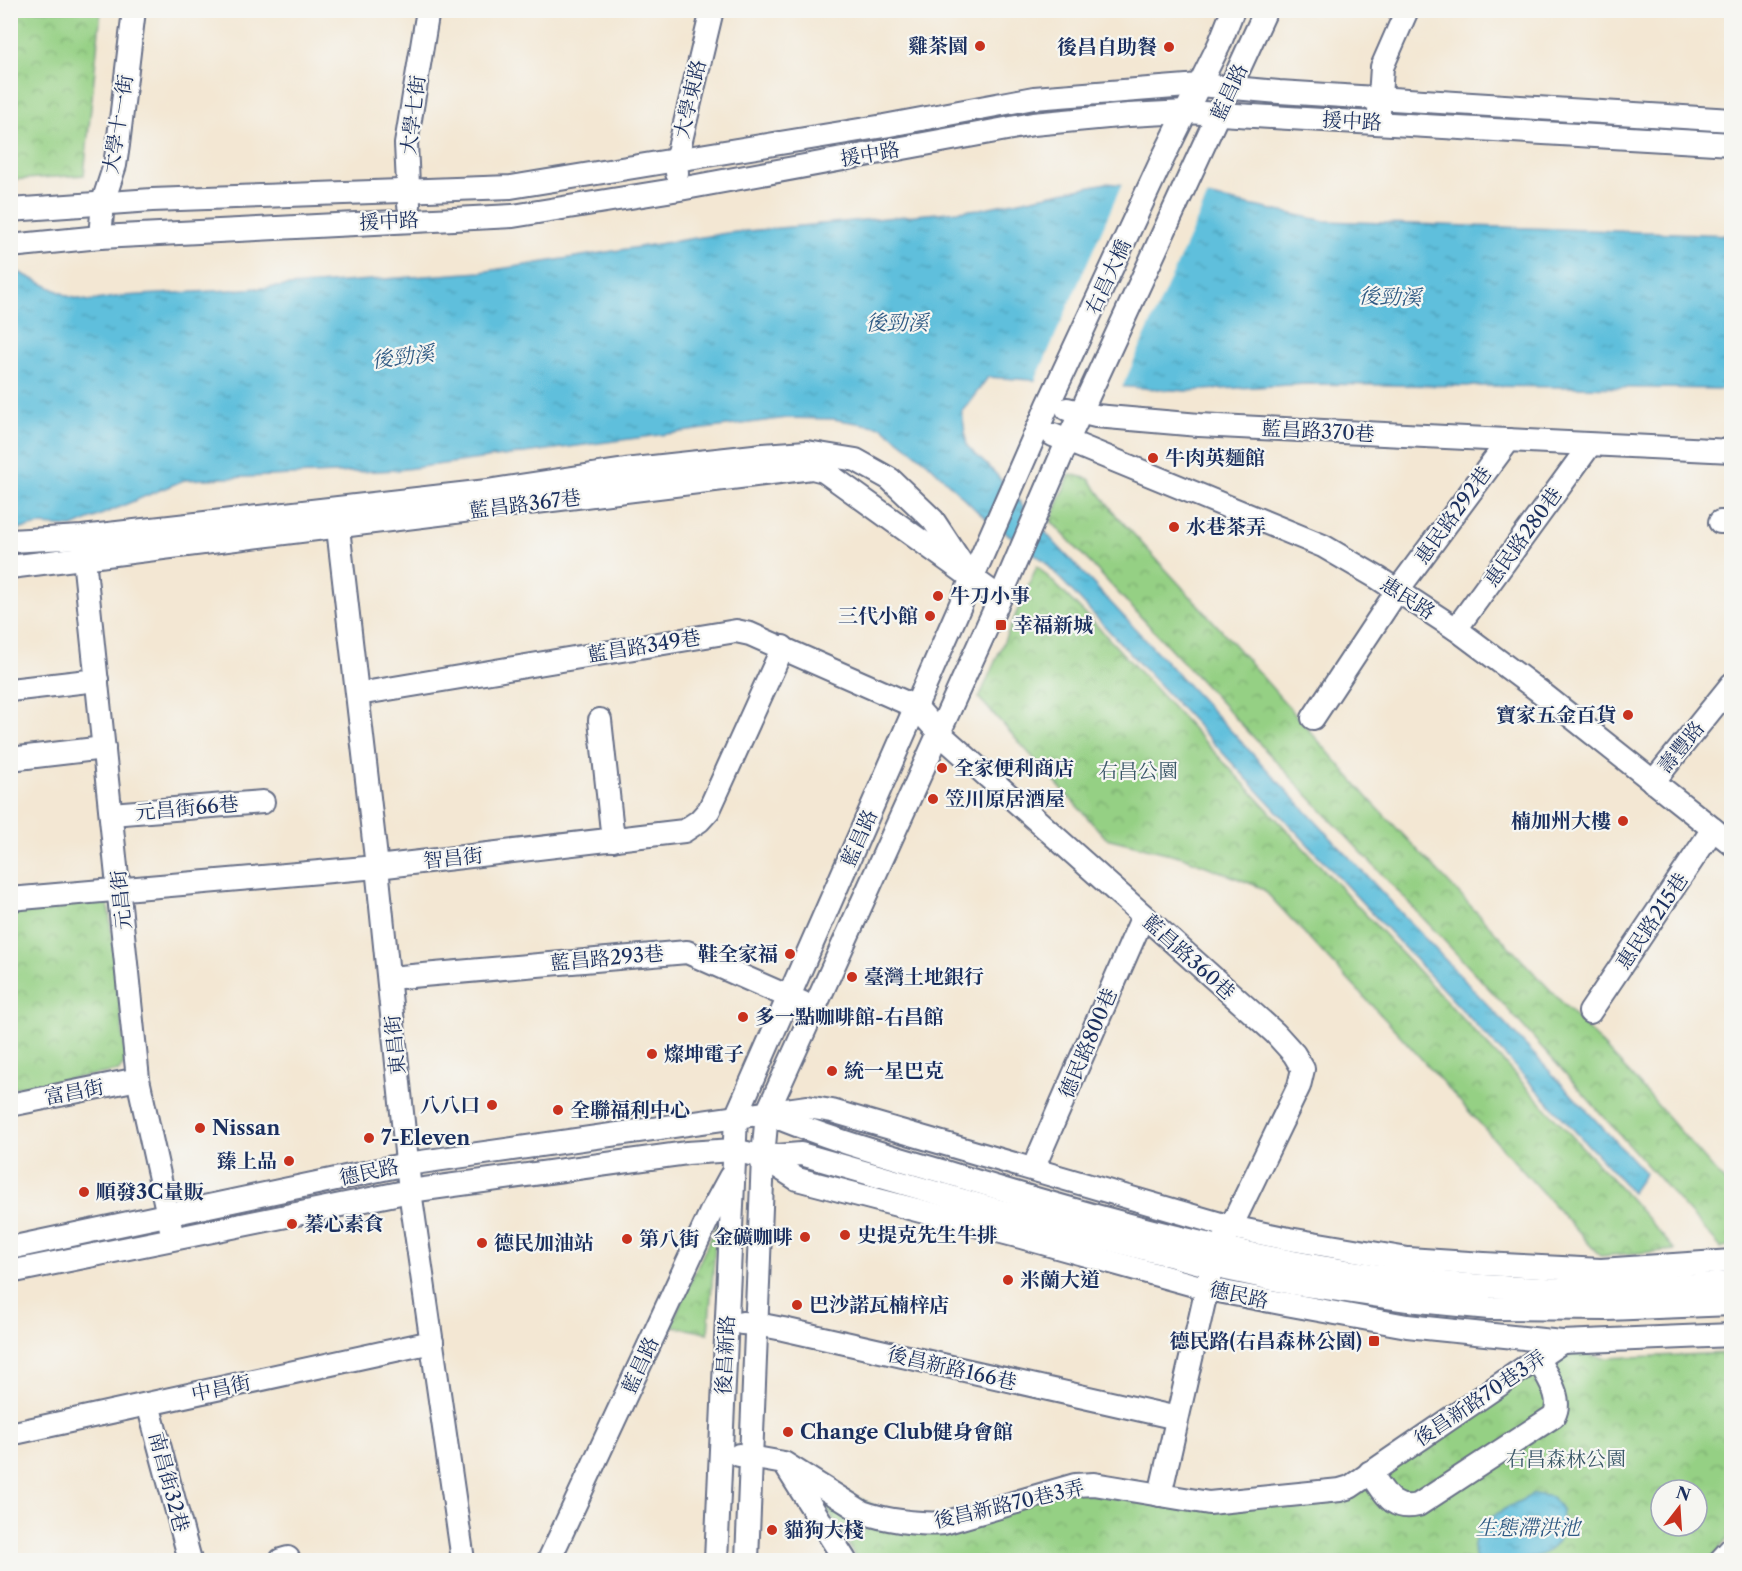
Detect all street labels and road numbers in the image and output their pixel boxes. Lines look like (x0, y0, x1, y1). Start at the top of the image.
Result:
street label: 大學東路 (669, 57, 711, 141)
street label: 藍昌路 (1205, 60, 1253, 124)
street label: 大學十一街 (98, 73, 138, 175)
street label: 大學七街 (396, 74, 430, 156)
street label: 援中路 (1321, 107, 1383, 135)
street label: 援中路 (838, 137, 902, 171)
street label: 援中路 (358, 207, 420, 235)
street label: 右昌大橋 (1080, 236, 1136, 318)
street label: 藍昌路370巷 (1261, 416, 1375, 446)
street label: 惠民路292巷 (1410, 462, 1496, 568)
street label: 惠民路280巷 (1479, 483, 1567, 591)
street label: 藍昌路367巷 (468, 485, 582, 523)
street label: 惠民路 (1376, 572, 1440, 624)
street label: 藍昌路349巷 (586, 625, 702, 667)
street label: 壽豐路 (1653, 716, 1709, 778)
street label: 元昌街66巷 (134, 792, 240, 824)
street label: 藍昌路 (836, 806, 882, 870)
street label: 智昌街 (422, 843, 484, 873)
street label: 惠民路215巷 (1611, 868, 1693, 974)
street label: 元昌街 (106, 869, 136, 931)
street label: 藍昌路360巷 (1138, 909, 1240, 1005)
street label: 藍昌路293巷 (549, 941, 665, 975)
street label: 德民路800巷 (1054, 984, 1122, 1102)
street label: 東昌街 (380, 1014, 410, 1076)
street label: 富昌街 (42, 1074, 106, 1110)
street label: 德民路 (337, 1154, 401, 1190)
street label: 德民路 (1207, 1277, 1271, 1313)
street label: 後昌新路 (711, 1314, 739, 1396)
street label: 藍昌路 (616, 1333, 664, 1397)
street label: 後昌新路166巷 (885, 1341, 1019, 1395)
street label: 後昌新路70巷3弄 (1410, 1345, 1550, 1451)
street label: 中昌街 (189, 1370, 253, 1406)
street label: 南昌街32巷 (144, 1429, 194, 1535)
street label: 後昌新路70巷3弄 (931, 1475, 1087, 1533)

